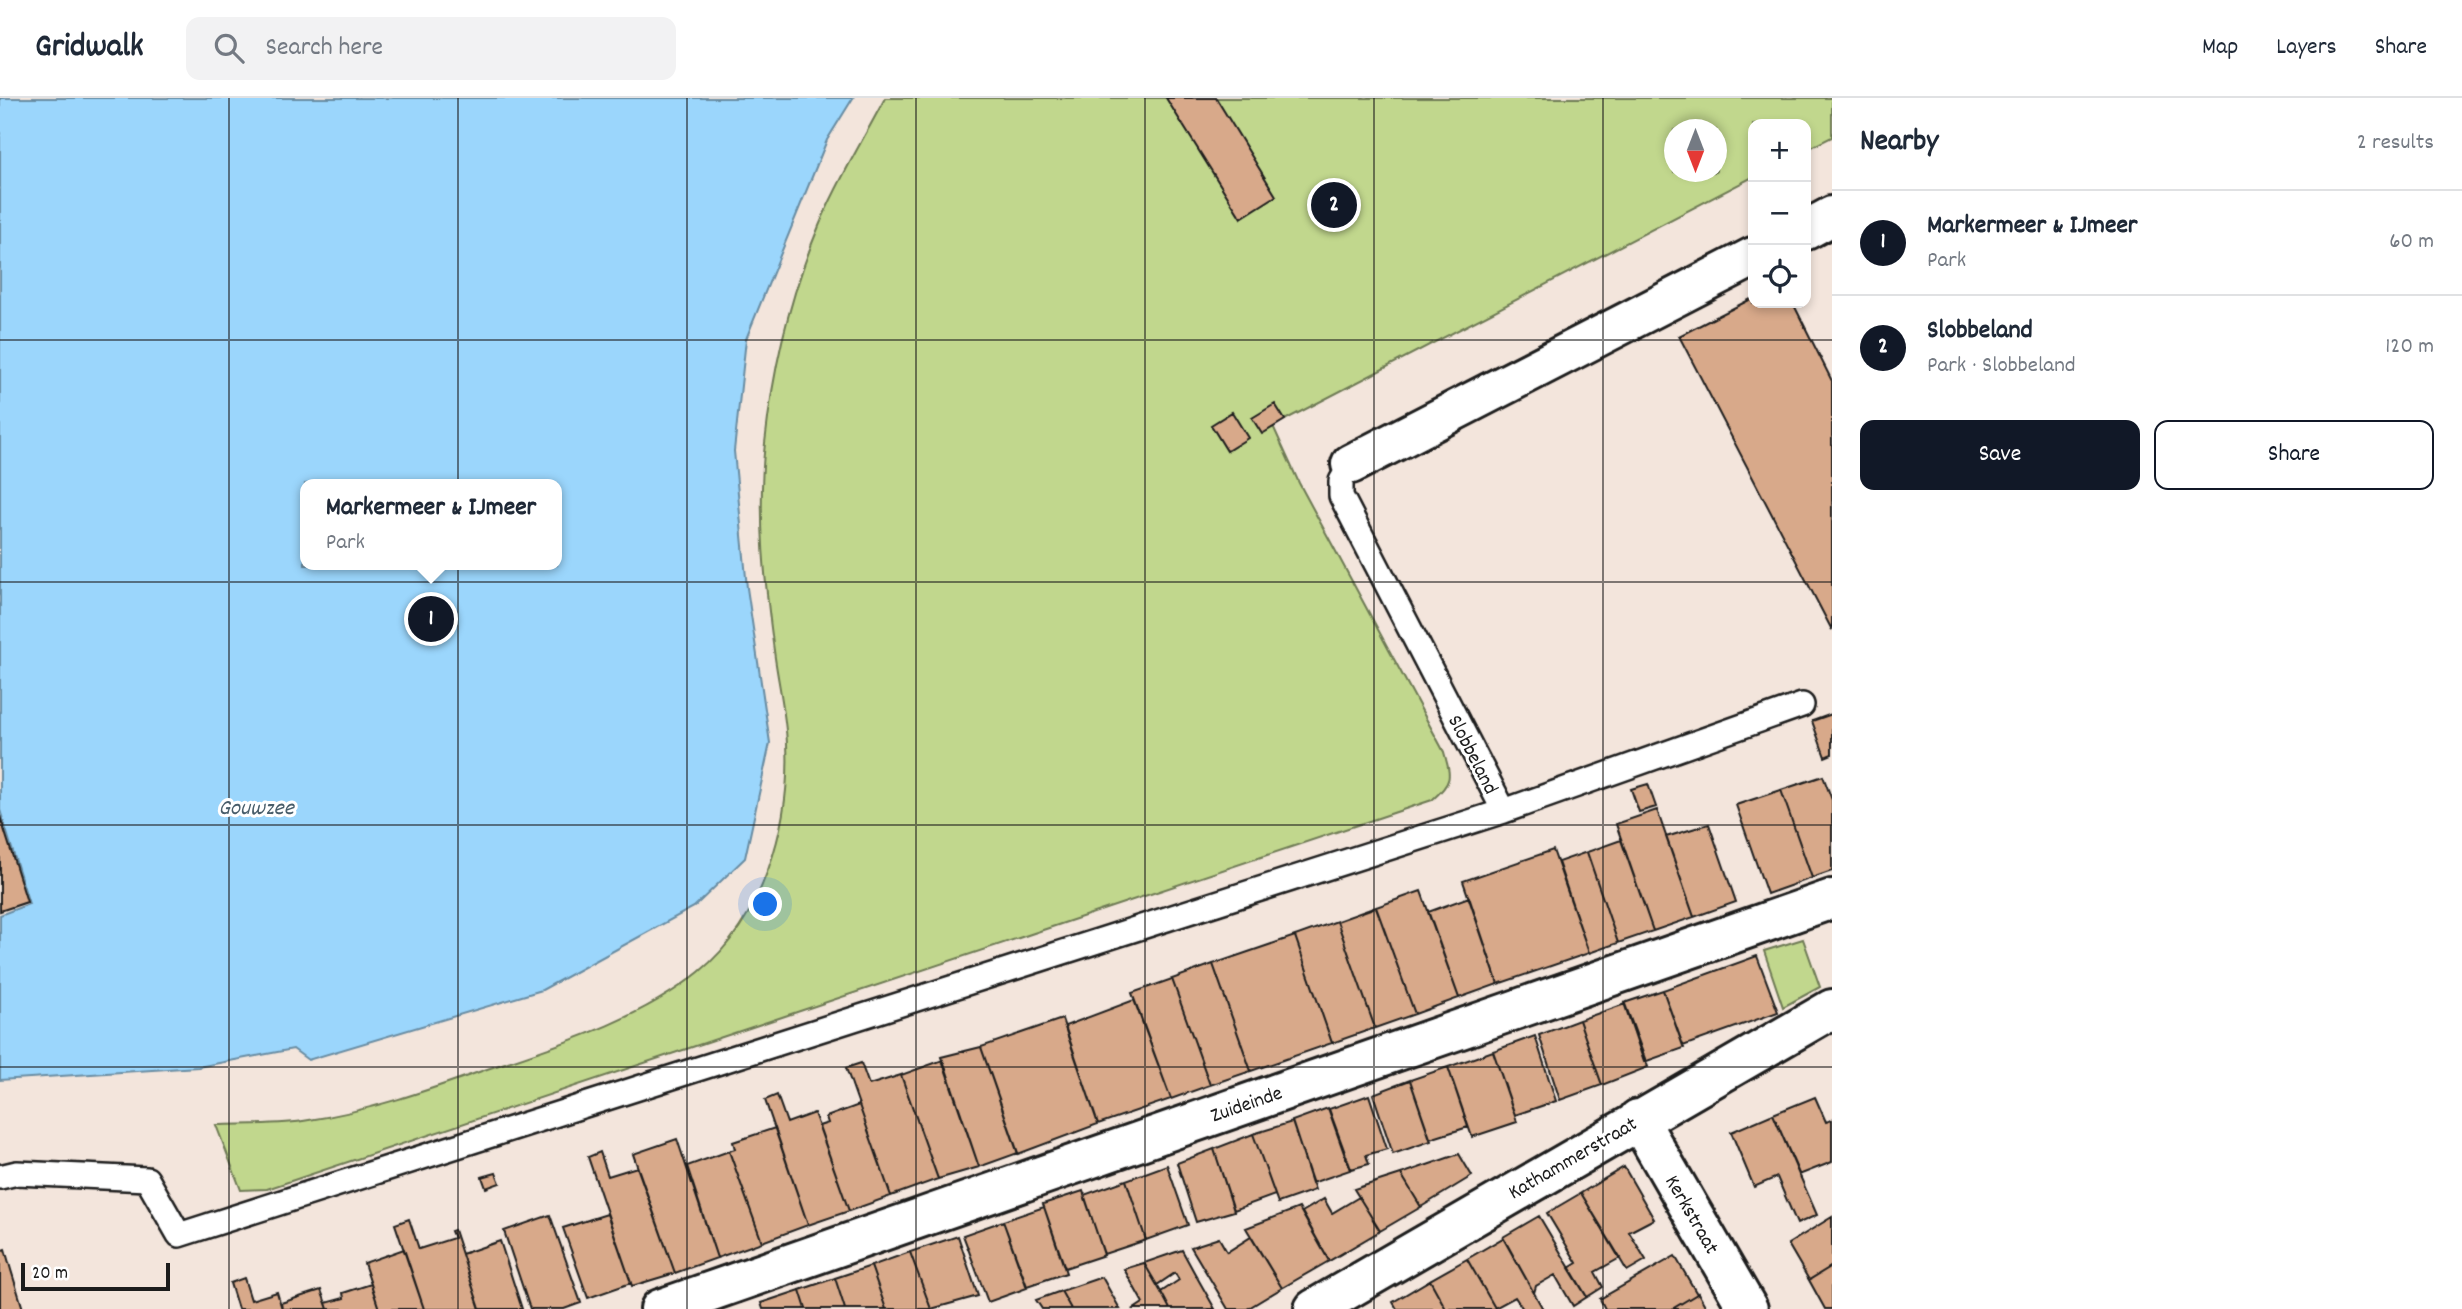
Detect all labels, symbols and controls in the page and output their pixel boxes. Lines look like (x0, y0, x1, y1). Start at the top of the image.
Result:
search box (186, 17, 676, 80)
text: Gridwalk (35, 25, 144, 72)
icon: search (210, 29, 248, 67)
text: Search here (266, 30, 383, 67)
text: Map (2202, 31, 2238, 65)
text: Layers (2276, 31, 2337, 65)
text: Share (2375, 31, 2427, 65)
north arrow (1664, 119, 1727, 182)
map controls (1748, 119, 1811, 308)
button: + (1748, 119, 1811, 182)
text: Nearby (1860, 122, 1938, 165)
text: 2 results (2357, 127, 2434, 160)
pin: 2 (1311, 179, 1357, 231)
button: − (1748, 182, 1811, 245)
text: Markermeer & IJmeer (1927, 208, 2137, 245)
text: 1 (1880, 226, 1886, 259)
text: 60 m (2389, 226, 2434, 259)
button: locate (1748, 245, 1811, 308)
text: Park (1927, 245, 1966, 278)
text: Slobbeland (1927, 313, 2033, 350)
text: 2 (1878, 331, 1888, 364)
text: 120 m (2385, 331, 2434, 364)
text: Park · Slobbeland (1927, 350, 2076, 383)
button: Save (1860, 420, 2140, 490)
button: Share (2154, 420, 2434, 490)
popup (300, 479, 562, 570)
text: Markermeer & IJmeer (326, 490, 536, 527)
text: Park (326, 527, 365, 560)
pin: 1 (408, 593, 454, 645)
street label: Slobbeland (1439, 710, 1504, 800)
water label: Gouwzee (218, 793, 296, 826)
your location (748, 887, 782, 921)
street label: Zuideinde (1207, 1080, 1287, 1132)
street label: Kathammerstraat (1503, 1110, 1644, 1209)
street label: Kerkstraat (1656, 1170, 1725, 1261)
scale bar (21, 1260, 170, 1292)
text: 20 m (32, 1261, 68, 1288)

